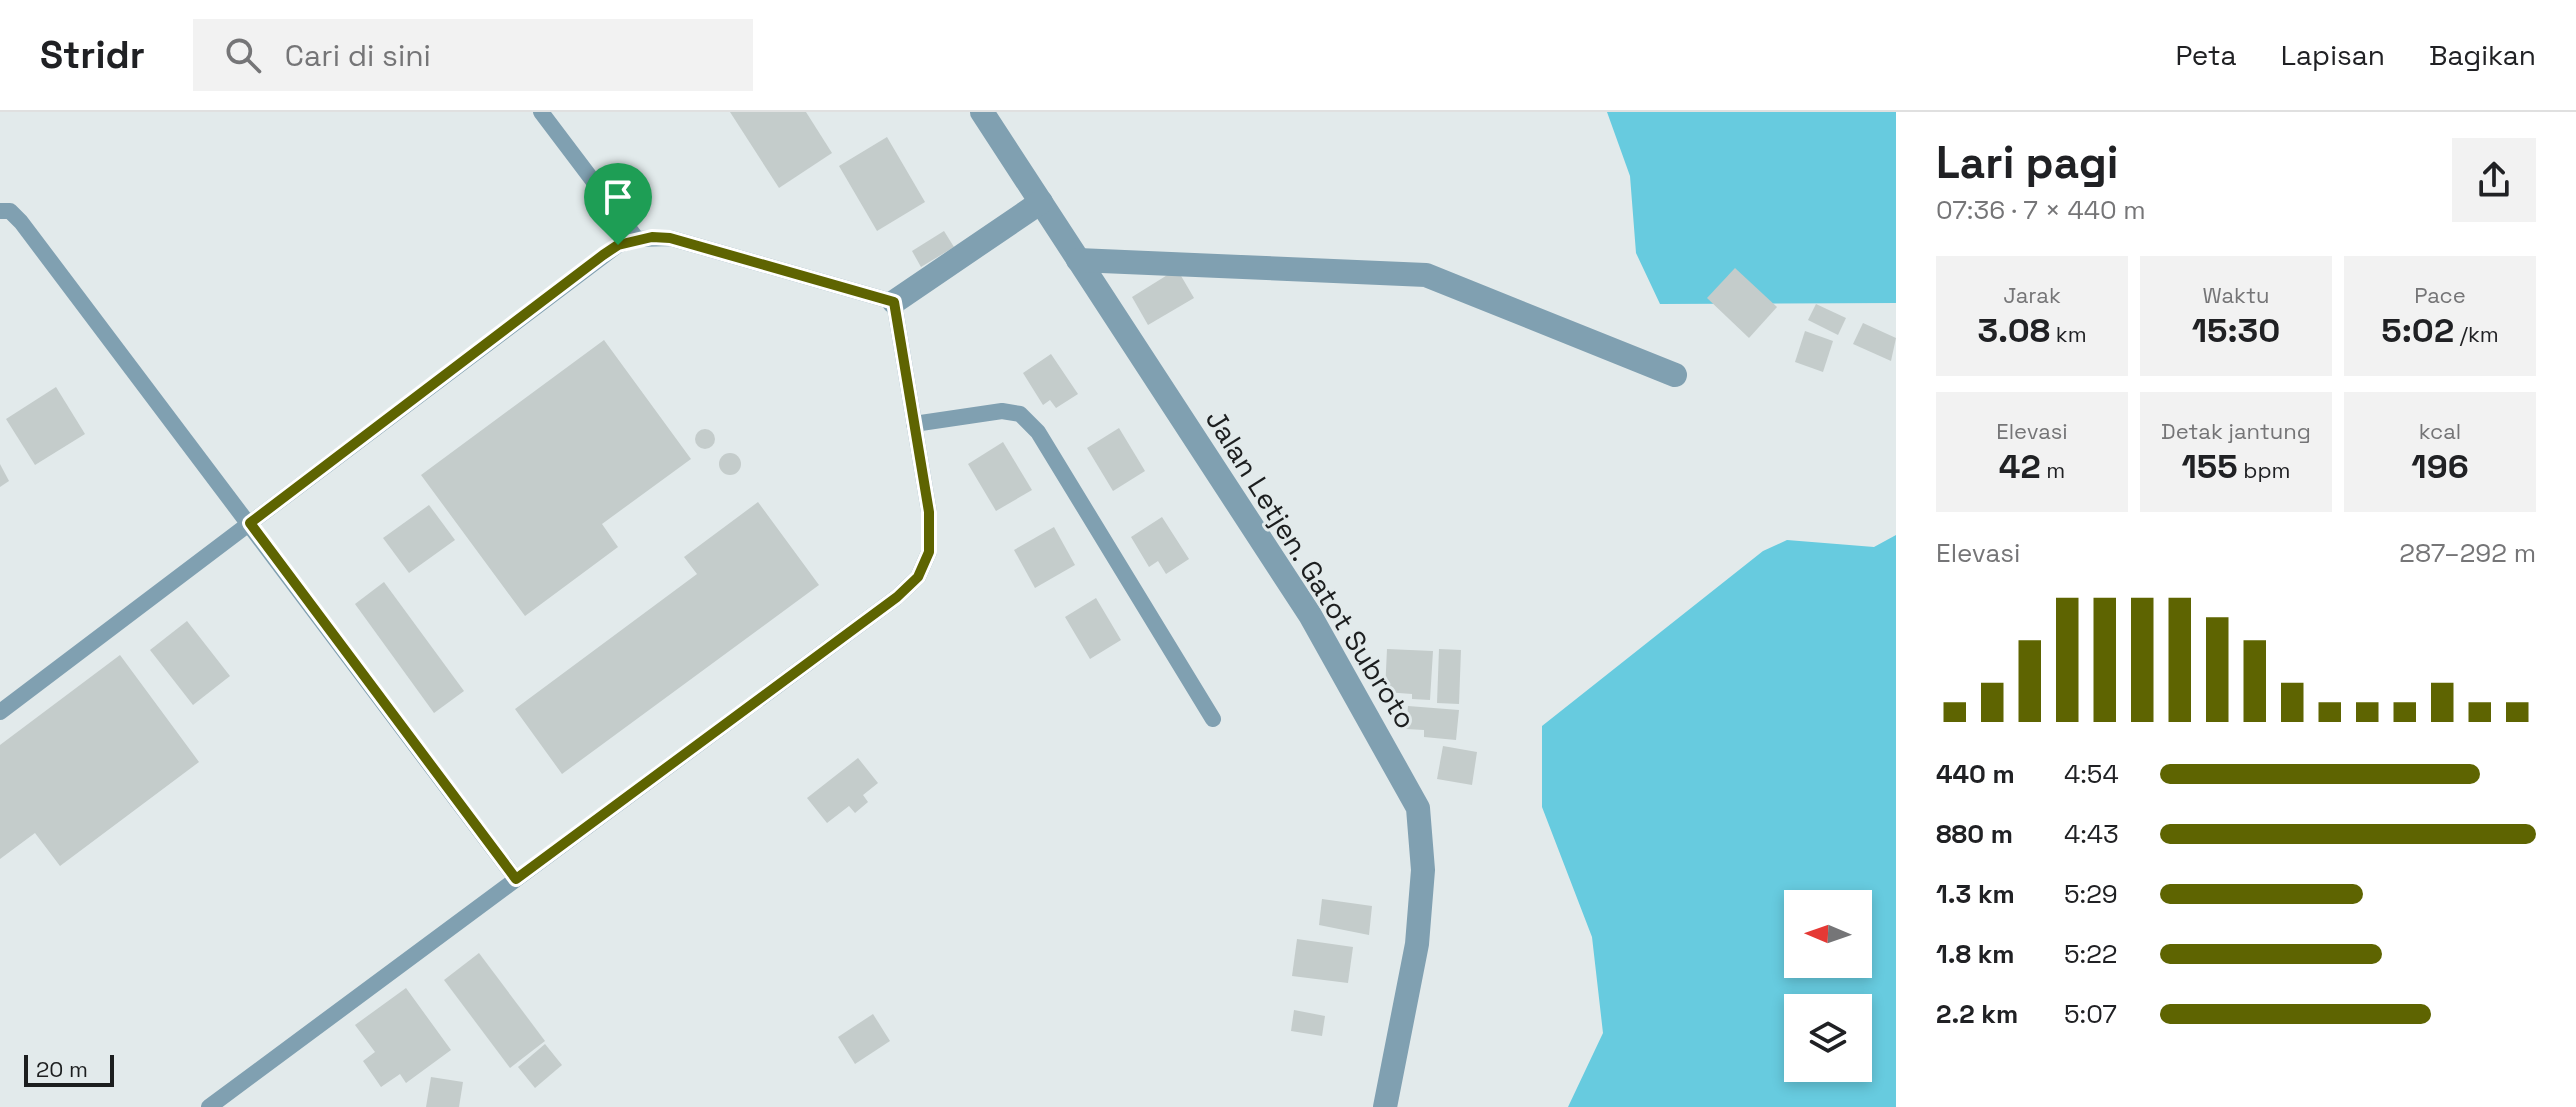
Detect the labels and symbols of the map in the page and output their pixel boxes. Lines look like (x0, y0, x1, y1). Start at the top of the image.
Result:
pin (584, 163, 652, 245)
street label: Jalan Letjen. Gatot Subroto (1198, 403, 1424, 735)
north arrow (1784, 890, 1872, 978)
scale bar (24, 1051, 114, 1087)

